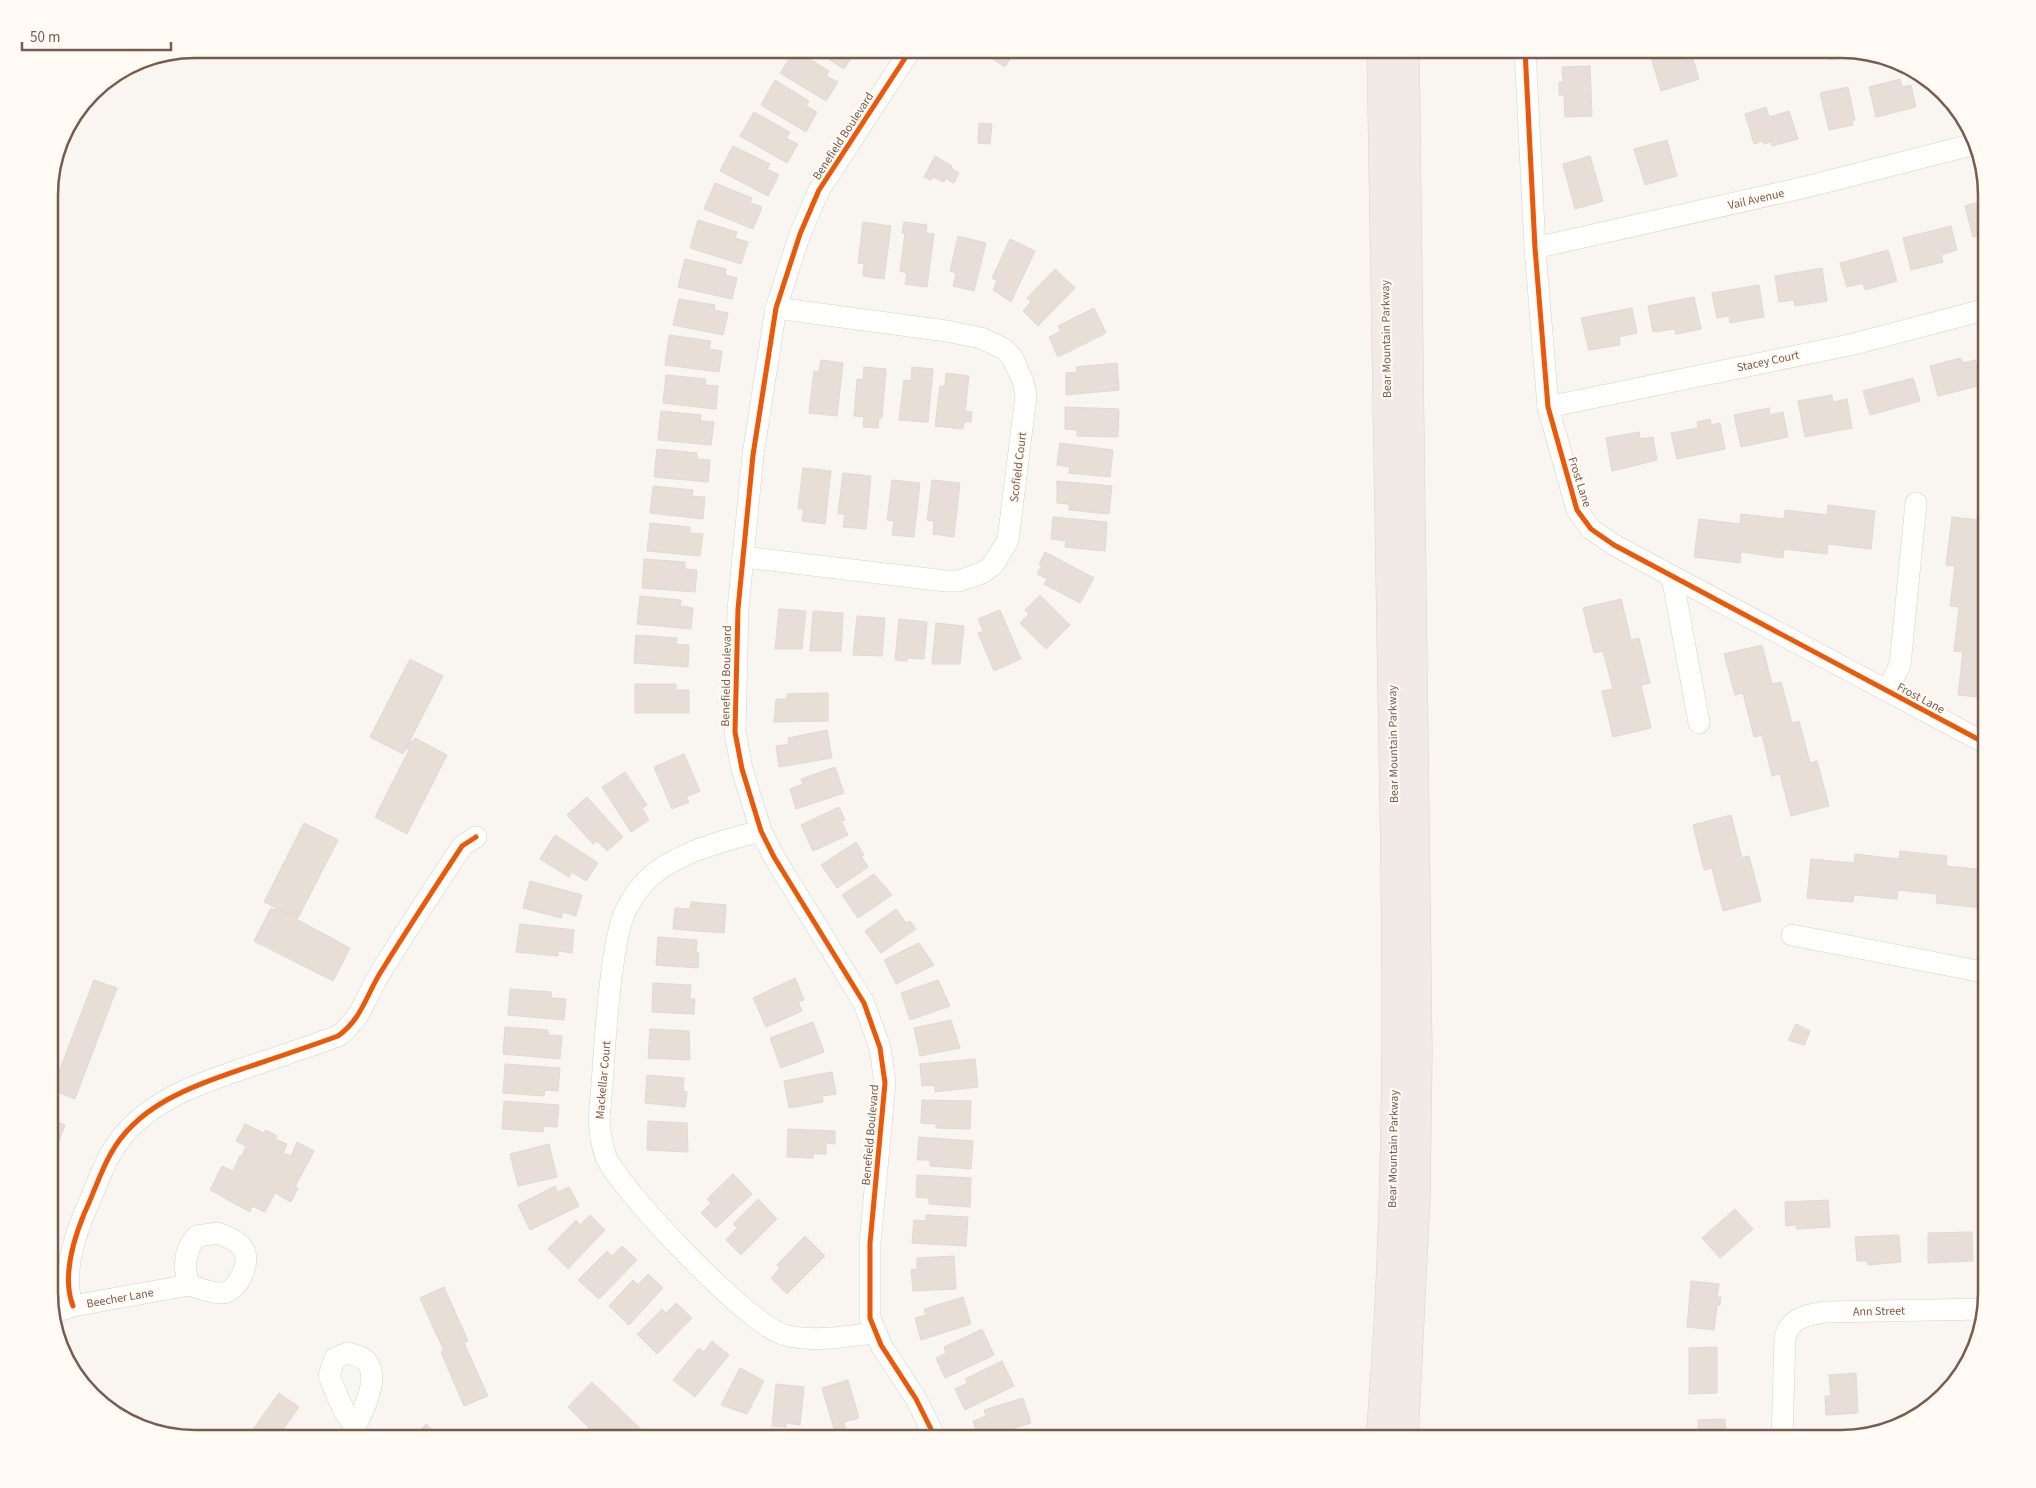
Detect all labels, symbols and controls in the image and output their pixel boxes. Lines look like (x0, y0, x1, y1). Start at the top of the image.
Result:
scale bar (22, 20, 171, 52)
text: 50 m (30, 27, 60, 48)
street label: Benefield Boulevard (809, 89, 878, 183)
street label: Vail Avenue (1726, 185, 1786, 214)
street label: Bear Mountain Parkway (1377, 279, 1396, 398)
street label: Stacey Court (1735, 347, 1801, 376)
street label: Scofield Court (1006, 431, 1031, 503)
street label: Frost Lane (1563, 455, 1596, 509)
street label: Benefield Boulevard (717, 625, 736, 727)
street label: Frost Lane (1894, 679, 1948, 718)
street label: Bear Mountain Parkway (1384, 684, 1403, 803)
street label: Mackellar Court (592, 1040, 615, 1120)
street label: Benefield Boulevard (858, 1084, 883, 1186)
street label: Bear Mountain Parkway (1384, 1089, 1403, 1208)
street label: Beecher Lane (85, 1284, 155, 1313)
street label: Ann Street (1853, 1303, 1905, 1320)

